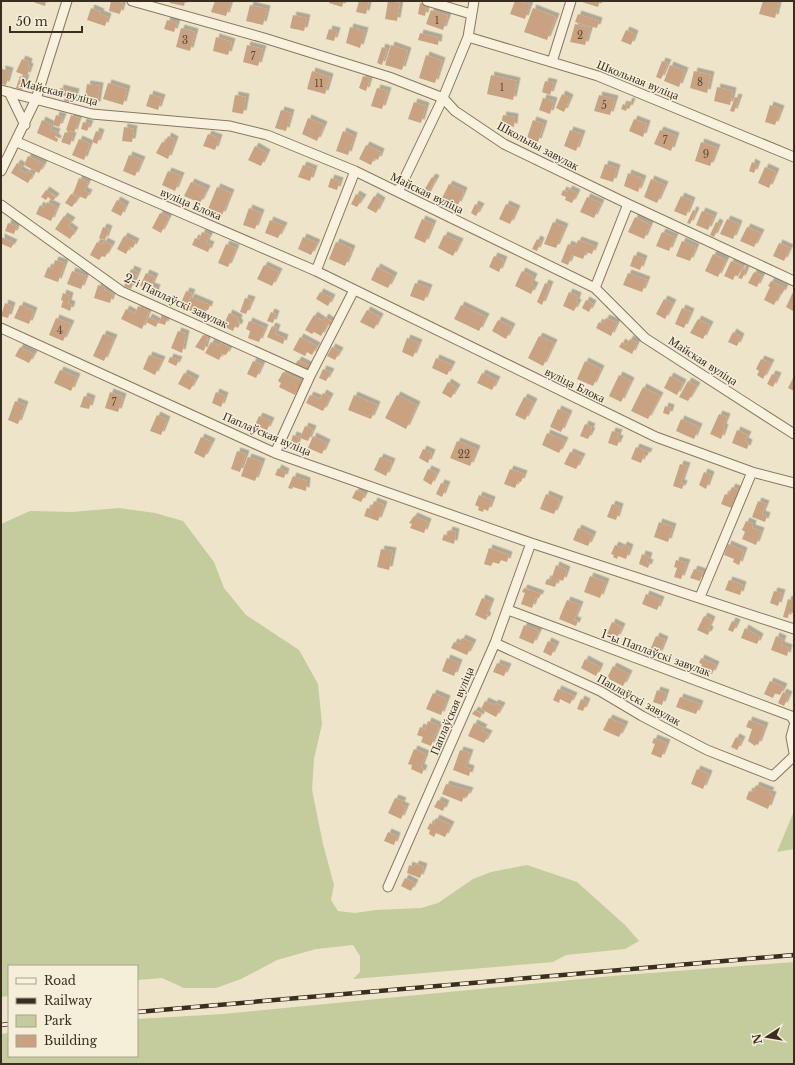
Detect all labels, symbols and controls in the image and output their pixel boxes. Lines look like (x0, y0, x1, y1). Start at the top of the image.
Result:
scale bar (10, 8, 82, 34)
text: 50 m (16, 14, 48, 29)
house number: 1 (435, 14, 439, 27)
house number: 2 (577, 29, 583, 42)
house number: 3 (182, 34, 188, 47)
house number: 7 (250, 50, 256, 63)
street label: Школьная вуліца (595, 56, 682, 103)
street label: Майская вуліца (19, 75, 100, 109)
house number: 8 (697, 76, 703, 89)
house number: 11 (315, 77, 323, 90)
house number: 1 (500, 81, 504, 94)
house number: 5 (601, 99, 607, 112)
street label: Школьны завулак (495, 118, 582, 174)
house number: 7 (662, 134, 668, 147)
house number: 9 (703, 148, 709, 161)
street label: Майская вуліца (388, 168, 467, 217)
street label: вуліца Блока (158, 184, 225, 223)
street label: 2-і Паплаўскі завулак (122, 270, 231, 331)
house number: 4 (57, 324, 63, 337)
street label: Майская вуліца (666, 333, 741, 389)
street label: вуліца Блока (543, 364, 608, 406)
house number: 7 (111, 396, 117, 409)
street label: Паплаўская вуліца (221, 408, 314, 459)
house number: 22 (458, 448, 470, 461)
street label: 1-ы Паплаўскі завулак (599, 626, 713, 679)
street label: Паплаўская вуліца (426, 664, 477, 757)
street label: Паплаўскі завулак (595, 670, 684, 729)
legend (8, 965, 138, 1057)
text: Road (44, 973, 76, 988)
text: Railway (44, 993, 93, 1008)
text: Park (44, 1013, 72, 1028)
north arrow (747, 1017, 787, 1057)
text: N (749, 1032, 765, 1046)
text: Building (44, 1033, 98, 1048)

